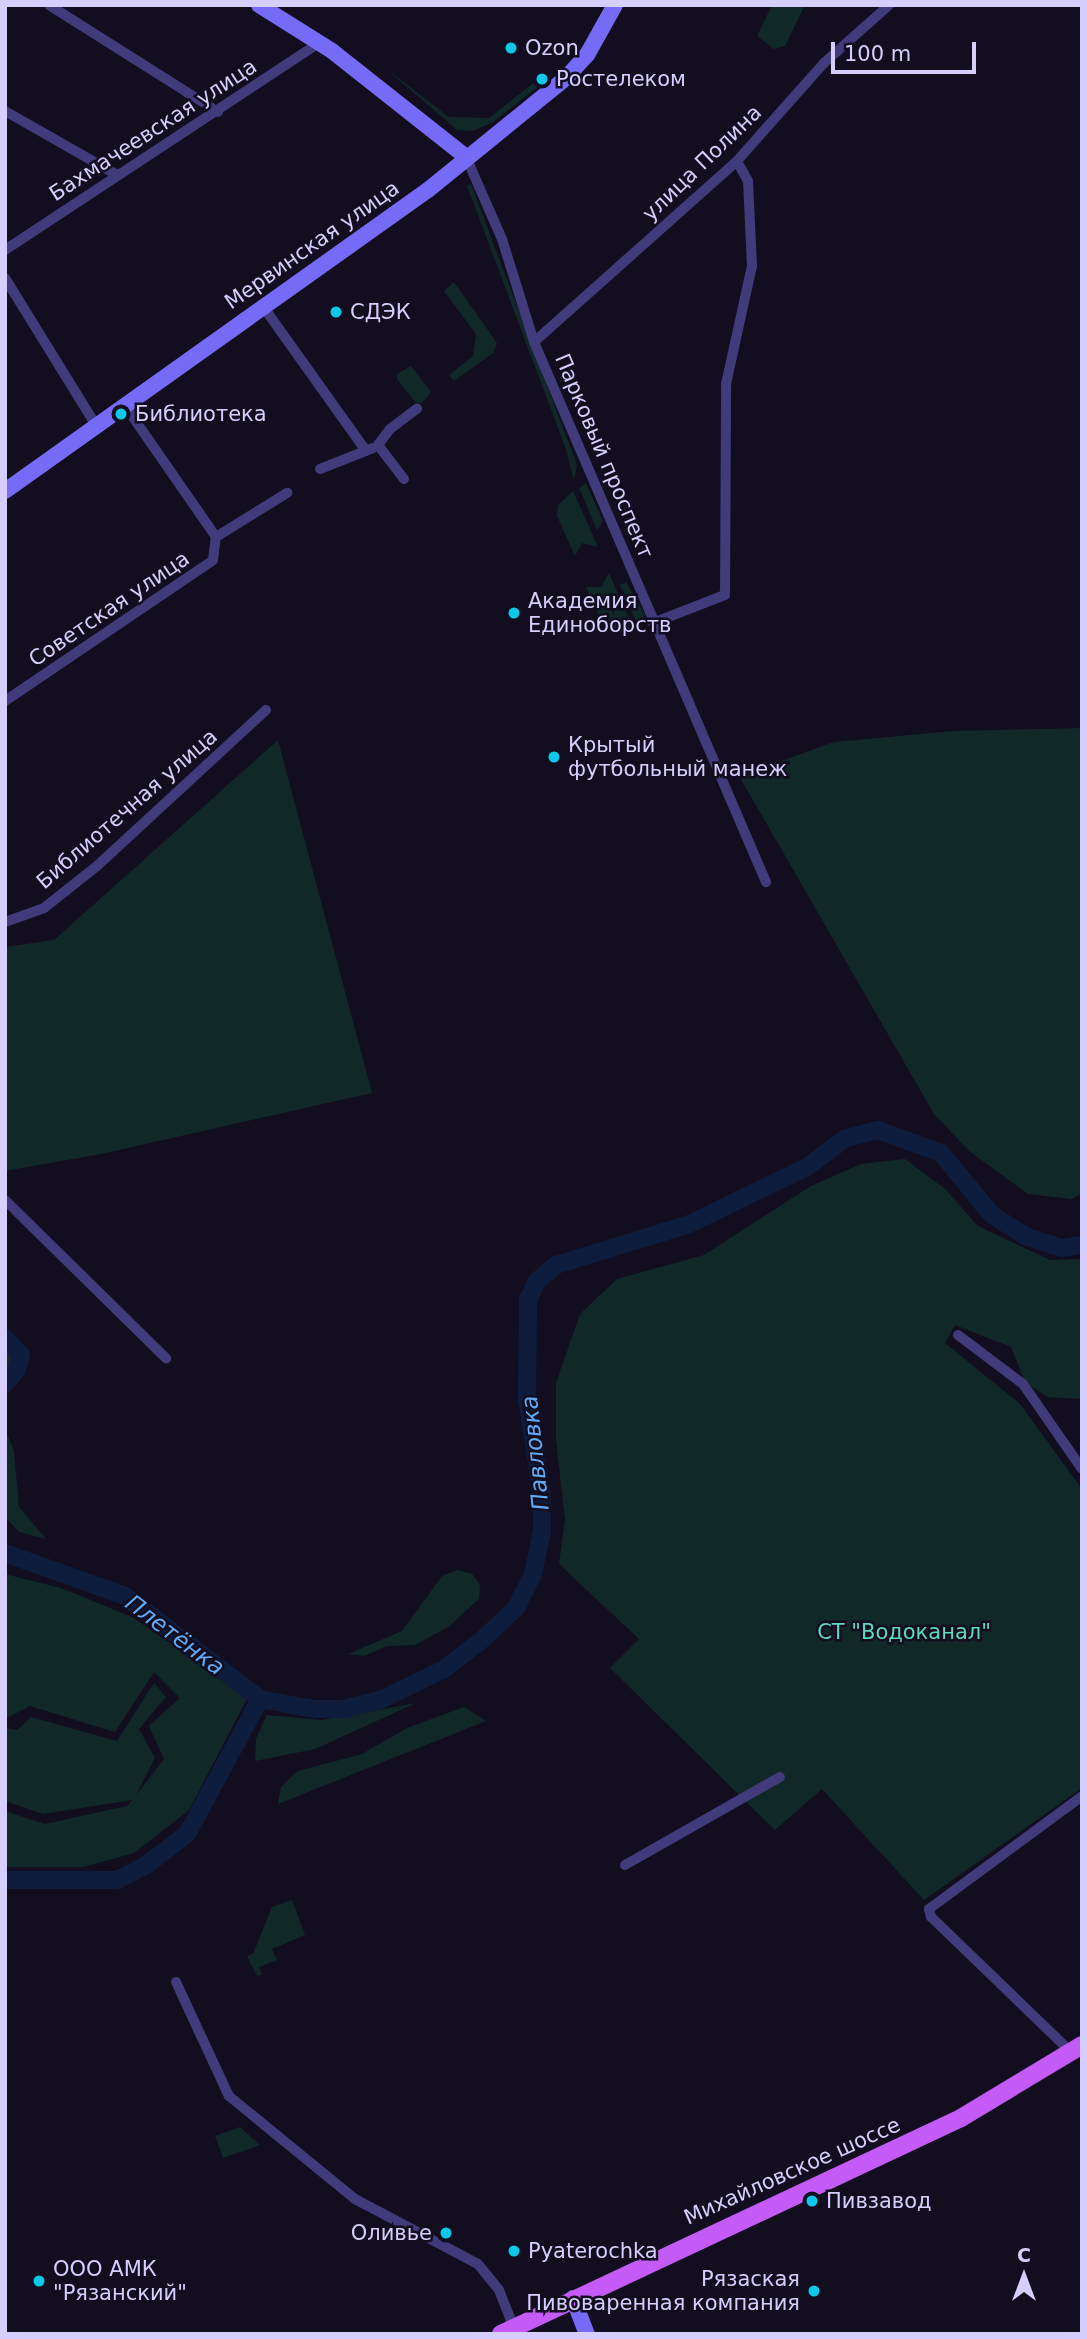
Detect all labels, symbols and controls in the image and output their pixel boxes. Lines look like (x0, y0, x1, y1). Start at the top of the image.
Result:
scale bar (835, 28, 980, 72)
place label: Ozon (525, 35, 579, 61)
marker: Ozon (503, 40, 519, 56)
text: 100 m (844, 42, 911, 66)
street label: Бахмачеевская улица (45, 54, 261, 206)
place label: Ростелеком (556, 66, 686, 92)
marker: Ростелеком (534, 71, 550, 87)
street label: улица Полина (637, 100, 767, 226)
street label: Мервинская улица (220, 175, 404, 315)
place label: СДЭК (350, 299, 411, 325)
marker: СДЭК (328, 304, 344, 320)
street label: Парковый проспект (549, 350, 659, 562)
place label: Библиотека (135, 401, 267, 427)
marker: Библиотека (113, 406, 129, 422)
street label: Советская улица (24, 546, 194, 672)
place label: Академия Единоборств (528, 588, 671, 638)
marker: Академия Единоборств (506, 605, 522, 621)
street label: Библиотечная улица (32, 724, 222, 894)
place label: Крытый футбольный манеж (568, 732, 787, 782)
marker: Крытый футбольный манеж (546, 749, 562, 765)
water label: Павловка (515, 1394, 555, 1512)
water label: Плетёнка (120, 1589, 230, 1681)
park label: СТ "Водоканал" (817, 1619, 991, 1645)
street label: Михайловское шоссе (680, 2112, 904, 2230)
place label: Пивзавод (826, 2188, 932, 2214)
marker: Пивзавод (804, 2193, 820, 2209)
place label: Оливье (351, 2220, 432, 2246)
marker: Оливье (438, 2225, 454, 2241)
place label: Pyaterochka (528, 2238, 658, 2264)
north arrow (989, 2241, 1059, 2311)
marker: Pyaterochka (506, 2243, 522, 2259)
text: С (1017, 2244, 1031, 2266)
place label: ООО АМК "Рязанский" (53, 2256, 187, 2306)
place label: Рязаская Пивоваренная компания (526, 2266, 800, 2316)
marker: ООО АМК "Рязанский" (31, 2273, 47, 2289)
marker: Рязаская Пивоваренная компания (806, 2283, 822, 2299)

